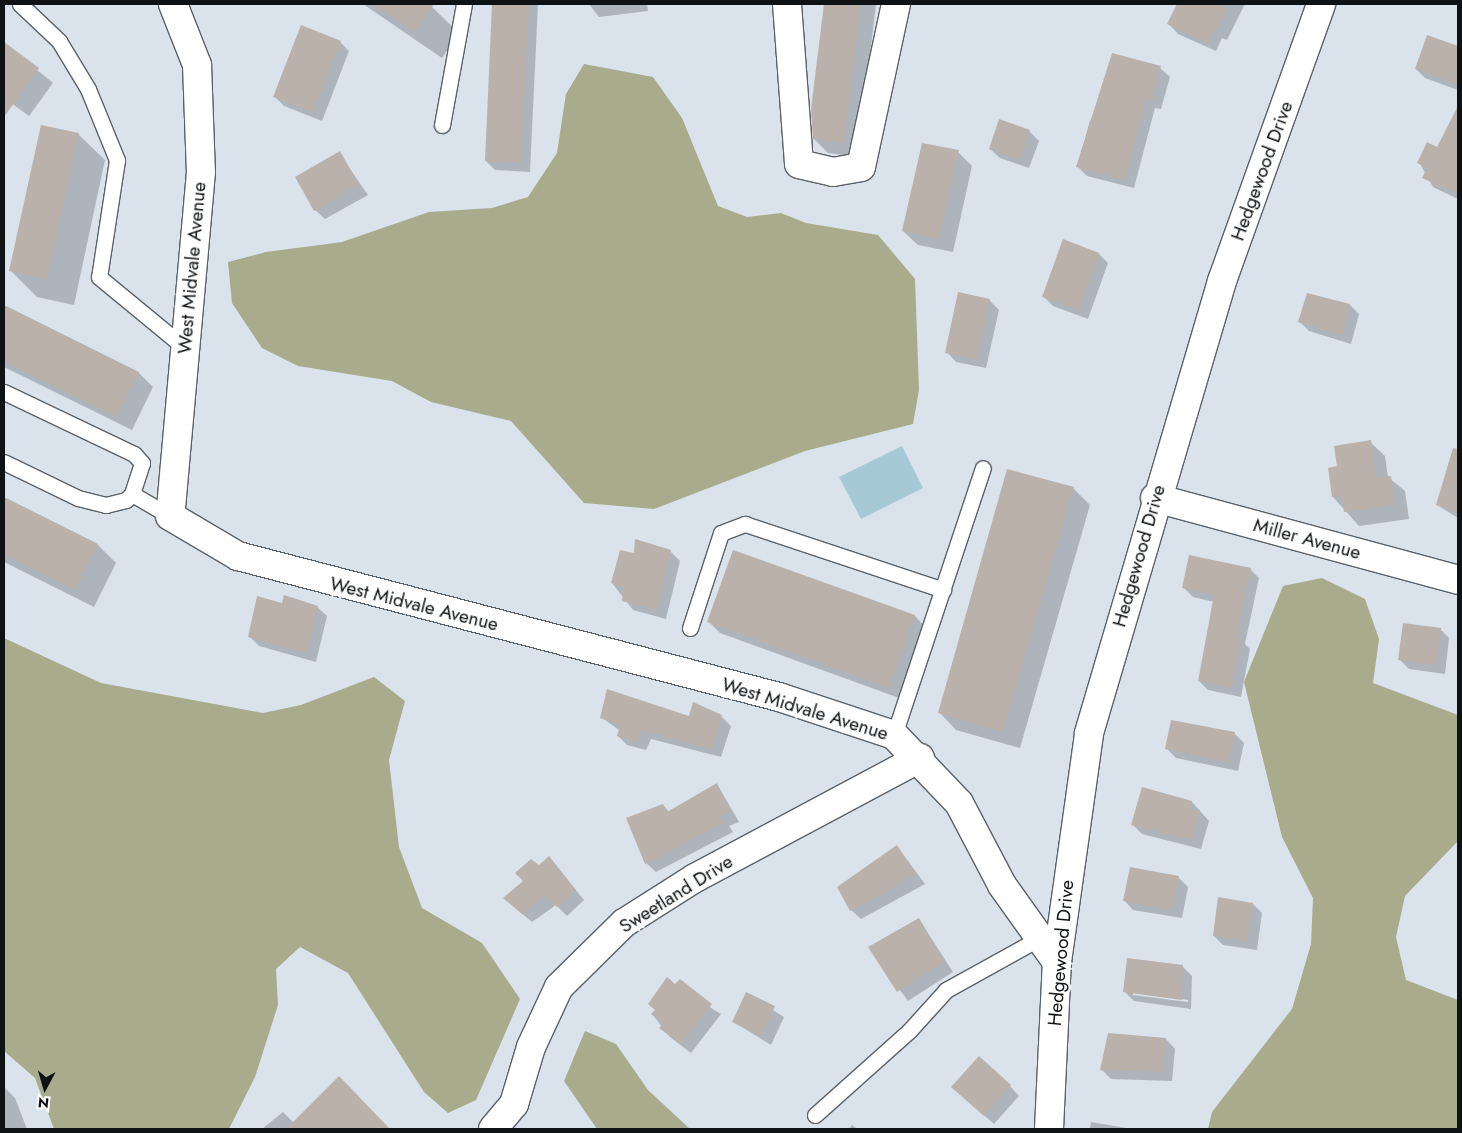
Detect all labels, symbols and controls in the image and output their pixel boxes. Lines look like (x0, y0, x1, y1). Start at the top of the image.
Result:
street label: Hedgewood Drive (1226, 98, 1298, 244)
street label: West Midvale Avenue (173, 181, 211, 355)
street label: Hedgewood Drive (1108, 482, 1170, 630)
street label: Miller Avenue (1251, 514, 1363, 564)
street label: West Midvale Avenue (327, 572, 501, 636)
street label: West Midvale Avenue (719, 673, 891, 745)
street label: Sweetland Drive (615, 850, 737, 938)
street label: Hedgewood Drive (1043, 879, 1079, 1027)
north arrow (20, 1063, 70, 1113)
text: N (37, 1092, 50, 1113)

